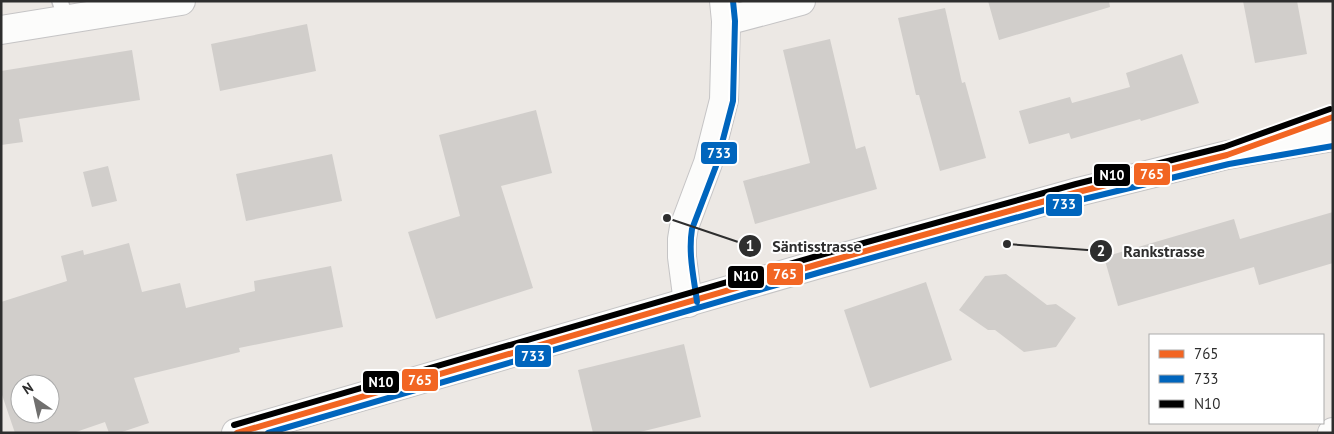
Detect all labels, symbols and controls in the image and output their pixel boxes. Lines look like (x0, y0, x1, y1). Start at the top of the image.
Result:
line badge: 733 (700, 141, 738, 165)
text: 733 (707, 144, 731, 162)
line badge: 765 (1133, 162, 1171, 186)
line badge: N10 (1093, 163, 1131, 187)
text: 765 (1140, 165, 1164, 183)
text: N10 (1099, 166, 1125, 184)
line badge: 733 (1045, 193, 1083, 217)
text: 733 (1052, 195, 1076, 213)
callout: Säntisstrasse (738, 230, 872, 261)
text: 1 (746, 236, 754, 255)
text: Säntisstrasse (772, 236, 862, 256)
callout: Rankstrasse (1088, 236, 1215, 267)
text: 2 (1097, 241, 1105, 260)
text: Rankstrasse (1123, 241, 1205, 261)
line badge: 765 (766, 262, 804, 286)
line badge: N10 (727, 265, 765, 289)
text: 765 (773, 265, 797, 283)
text: N10 (733, 267, 759, 285)
legend (1149, 334, 1324, 424)
line badge: 733 (514, 344, 552, 368)
text: 765 (1194, 344, 1219, 363)
text: 733 (521, 347, 545, 365)
line badge: 765 (401, 368, 439, 392)
text: 733 (1194, 369, 1219, 388)
line badge: N10 (362, 370, 400, 394)
text: 765 (408, 371, 432, 389)
text: N10 (368, 373, 394, 391)
north arrow (10, 374, 60, 424)
text: N (19, 378, 37, 398)
text: N10 (1194, 394, 1220, 413)

